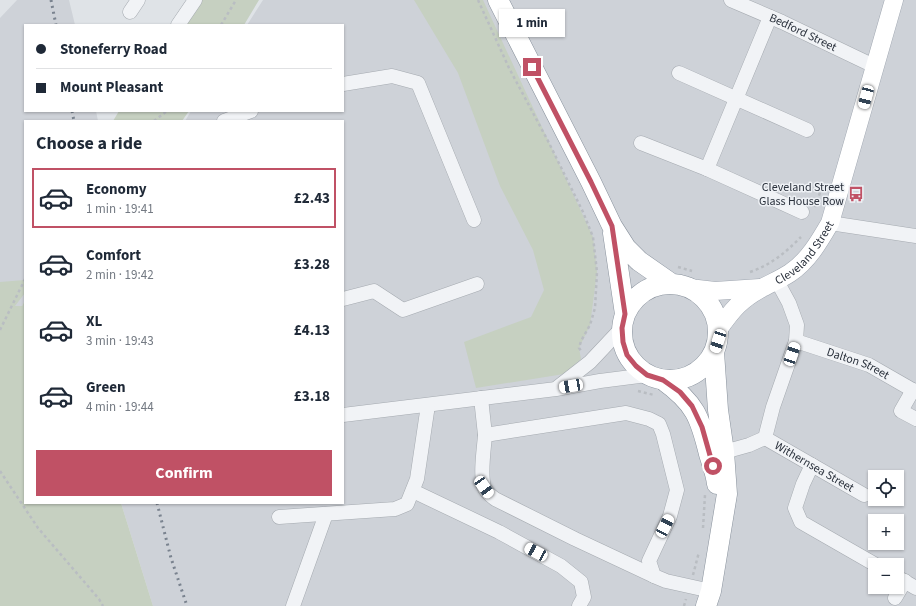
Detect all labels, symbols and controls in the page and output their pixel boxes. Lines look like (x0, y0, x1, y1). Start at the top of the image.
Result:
callout: 1 min (499, 9, 565, 37)
street label: Bedford Street (767, 9, 840, 55)
text: 1 min (516, 14, 548, 32)
text: Stoneferry Road (60, 39, 167, 60)
route end (523, 58, 541, 76)
text: Mount Pleasant (60, 77, 163, 98)
car (857, 84, 875, 110)
text: Choose a ride (36, 131, 142, 156)
text: Economy (86, 179, 147, 200)
place label: Cleveland Street Glass House Row (759, 179, 844, 210)
icon: car (38, 180, 74, 216)
bus stop icon: Cleveland Street Glass House Row (847, 185, 865, 203)
text: £2.43 (294, 188, 330, 209)
text: 1 min · 19:41 (86, 200, 154, 218)
street label: Cleveland Street (772, 218, 838, 289)
text: Comfort (86, 245, 141, 266)
icon: car (38, 246, 74, 282)
text: £3.28 (294, 254, 330, 275)
text: 2 min · 19:42 (86, 266, 154, 284)
text: XL (86, 311, 102, 332)
icon: car (38, 312, 74, 348)
text: £4.13 (294, 320, 330, 341)
car (709, 328, 727, 354)
text: 3 min · 19:43 (86, 332, 154, 350)
car (782, 341, 802, 367)
street label: Dalton Street (825, 343, 892, 383)
text: Green (86, 377, 126, 398)
icon: car (38, 378, 74, 414)
car (558, 378, 584, 394)
text: £3.18 (294, 386, 330, 407)
text: 4 min · 19:44 (86, 398, 154, 416)
street label: Withernsea Street (772, 437, 857, 496)
button: Confirm (36, 450, 332, 496)
route start (704, 457, 722, 475)
map controls (868, 470, 904, 594)
button: locate (868, 470, 904, 506)
car (472, 474, 496, 500)
car (654, 513, 676, 539)
button: + (868, 514, 904, 550)
car (523, 541, 549, 563)
button: − (868, 558, 904, 594)

